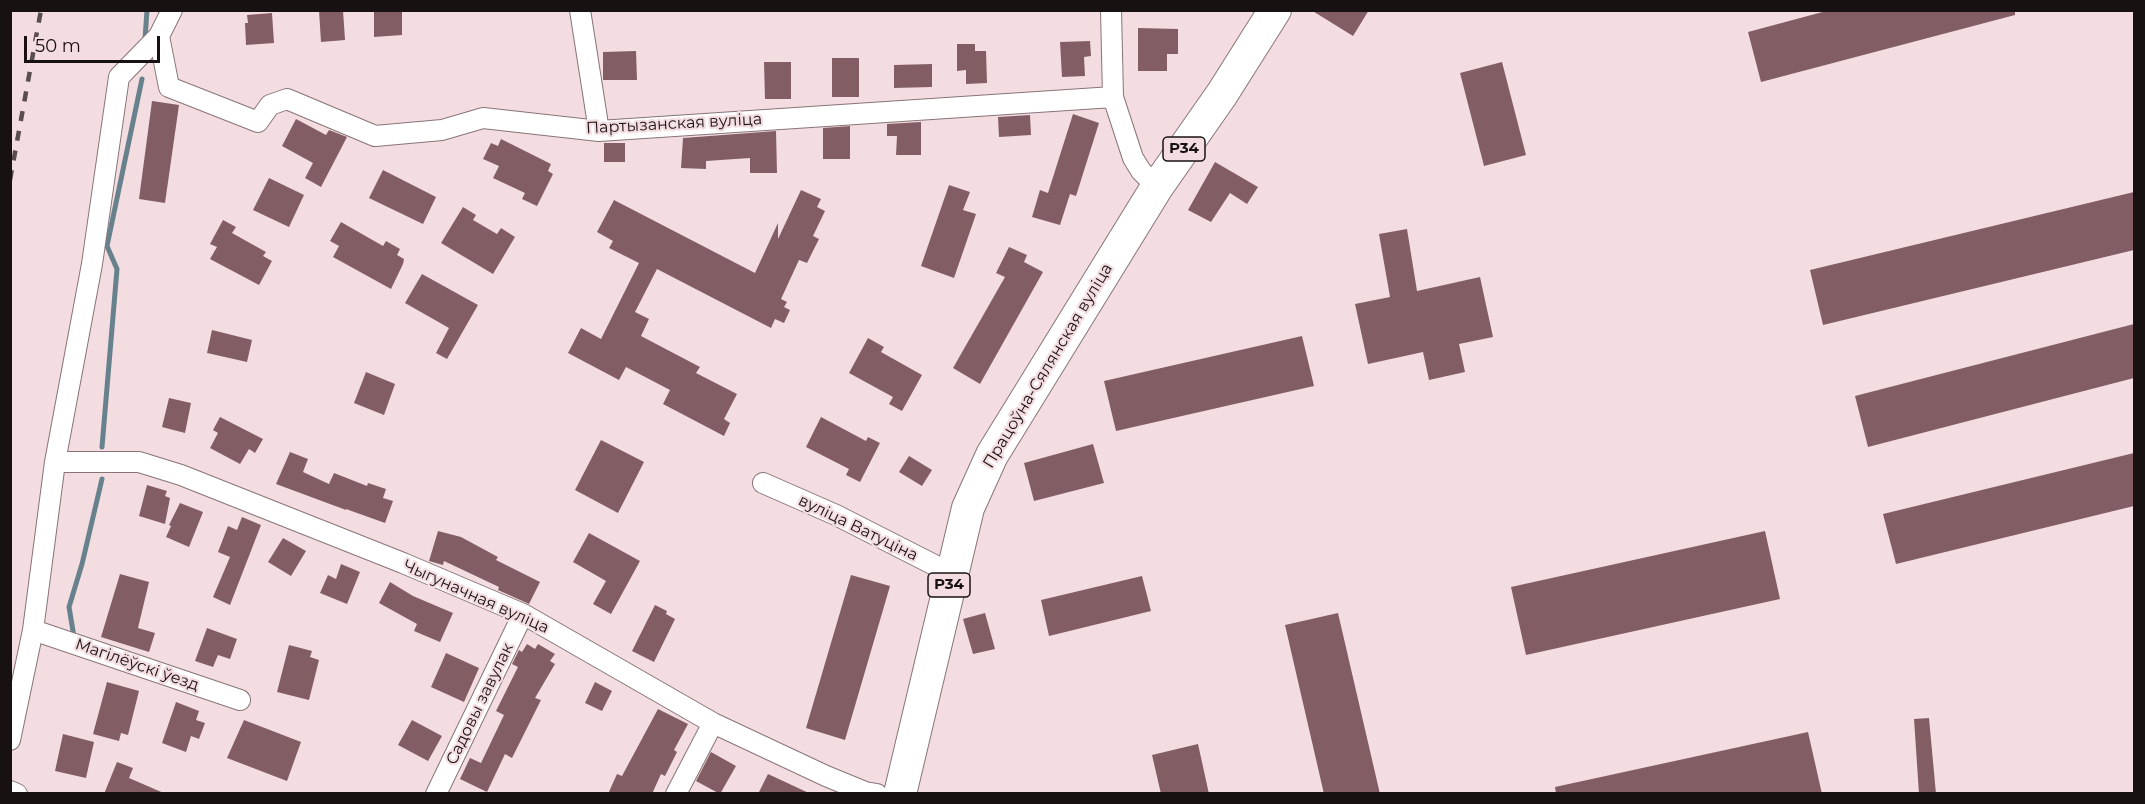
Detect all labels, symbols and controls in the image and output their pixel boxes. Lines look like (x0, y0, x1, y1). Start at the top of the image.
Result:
scale bar (27, 24, 164, 62)
text: 50 m (35, 35, 81, 57)
street label: Партызанская вуліца (585, 110, 763, 138)
road number: Р34 (1163, 137, 1205, 161)
street label: Працоўна-Сялянская вуліца (979, 260, 1117, 472)
street label: вуліца Ватуціна (795, 491, 921, 565)
street label: Чыгуначная вуліца (400, 556, 552, 638)
road number: Р34 (928, 573, 970, 597)
street label: Магілёўскі ўезд (73, 635, 201, 695)
street label: Садовы завулак (442, 640, 518, 768)

